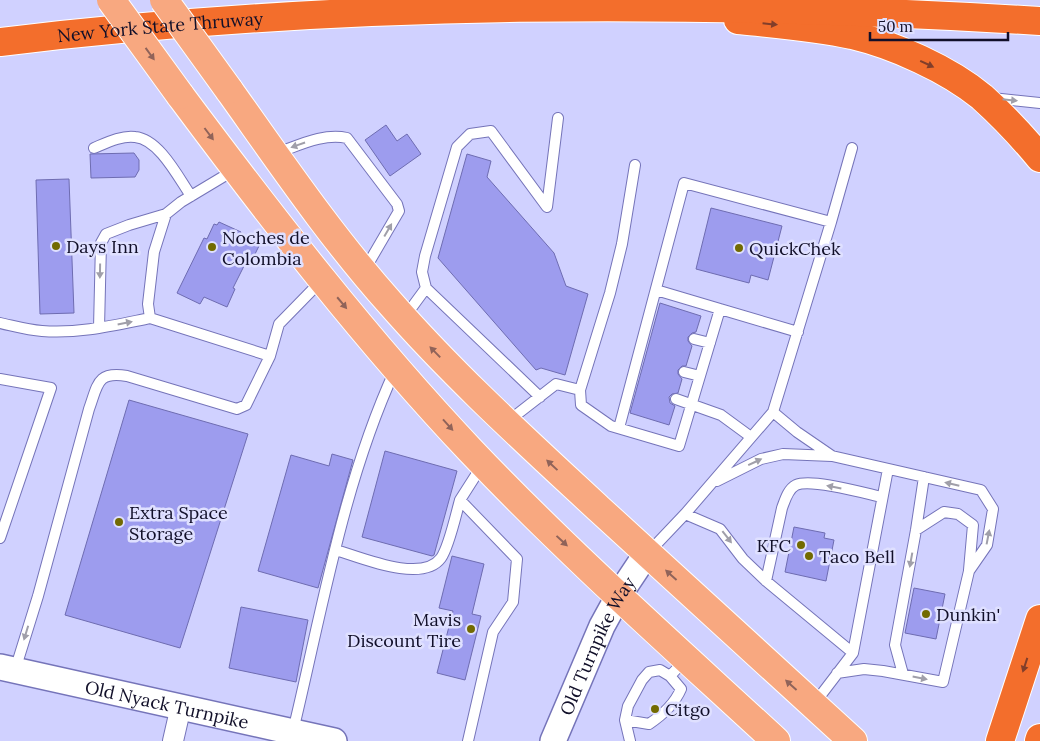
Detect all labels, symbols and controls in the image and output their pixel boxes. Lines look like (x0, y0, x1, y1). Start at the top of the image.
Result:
street label: New York State Thruway (56, 6, 264, 47)
scale bar (870, 10, 1008, 42)
text: 50 m (878, 17, 913, 36)
one-way arrow (762, 20, 778, 28)
one-way arrow (145, 47, 155, 61)
one-way arrow (919, 59, 934, 68)
one-way arrow (1003, 96, 1019, 104)
one-way arrow (204, 127, 214, 141)
one-way arrow (290, 142, 305, 150)
one-way arrow (384, 224, 393, 237)
place label: Noches de Colombia (222, 226, 310, 270)
place label: Days Inn (66, 235, 139, 258)
place label: QuickChek (749, 237, 841, 260)
marker: Days Inn (50, 240, 62, 252)
marker: Noches de Colombia (206, 241, 218, 253)
marker: QuickChek (733, 242, 745, 254)
one-way arrow (96, 263, 104, 279)
one-way arrow (336, 296, 348, 308)
one-way arrow (117, 319, 132, 327)
one-way arrow (429, 347, 441, 359)
one-way arrow (443, 419, 454, 432)
one-way arrow (748, 458, 762, 466)
one-way arrow (546, 459, 558, 471)
one-way arrow (944, 479, 960, 487)
one-way arrow (825, 483, 841, 491)
place label: Extra Space Storage (129, 501, 228, 545)
marker: Extra Space Storage (113, 516, 125, 528)
one-way arrow (984, 530, 992, 545)
one-way arrow (721, 531, 732, 544)
place label: KFC (756, 534, 791, 557)
one-way arrow (556, 535, 568, 547)
marker: KFC (795, 539, 807, 551)
place label: Taco Bell (819, 545, 895, 568)
marker: Taco Bell (803, 550, 815, 562)
one-way arrow (906, 552, 914, 568)
one-way arrow (666, 569, 678, 581)
street label: Old Turnpike Way (554, 571, 640, 718)
place label: Dunkin' (936, 603, 1000, 626)
place label: Mavis Discount Tire (347, 608, 461, 652)
marker: Dunkin' (920, 608, 932, 620)
marker: Mavis Discount Tire (465, 623, 477, 635)
one-way arrow (22, 626, 30, 641)
one-way arrow (1021, 658, 1029, 673)
one-way arrow (912, 674, 928, 682)
street label: Old Nyack Turnpike (83, 675, 251, 733)
one-way arrow (786, 679, 798, 691)
place label: Citgo (665, 698, 710, 721)
marker: Citgo (649, 703, 661, 715)

